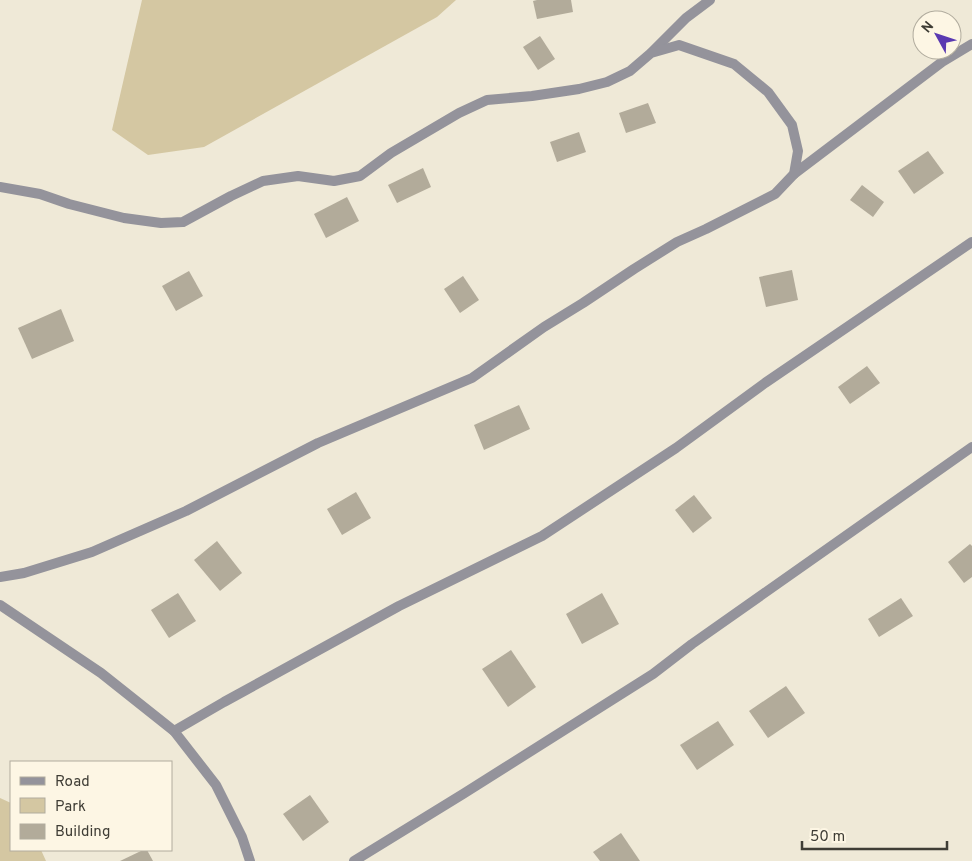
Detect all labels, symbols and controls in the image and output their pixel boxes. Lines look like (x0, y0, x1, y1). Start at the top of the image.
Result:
north arrow (912, 10, 962, 60)
text: N (918, 18, 938, 37)
legend (10, 761, 172, 851)
text: Road (55, 773, 90, 792)
text: Park (55, 798, 86, 817)
scale bar (802, 818, 947, 850)
text: Building (55, 823, 110, 842)
text: 50 m (810, 828, 845, 847)

